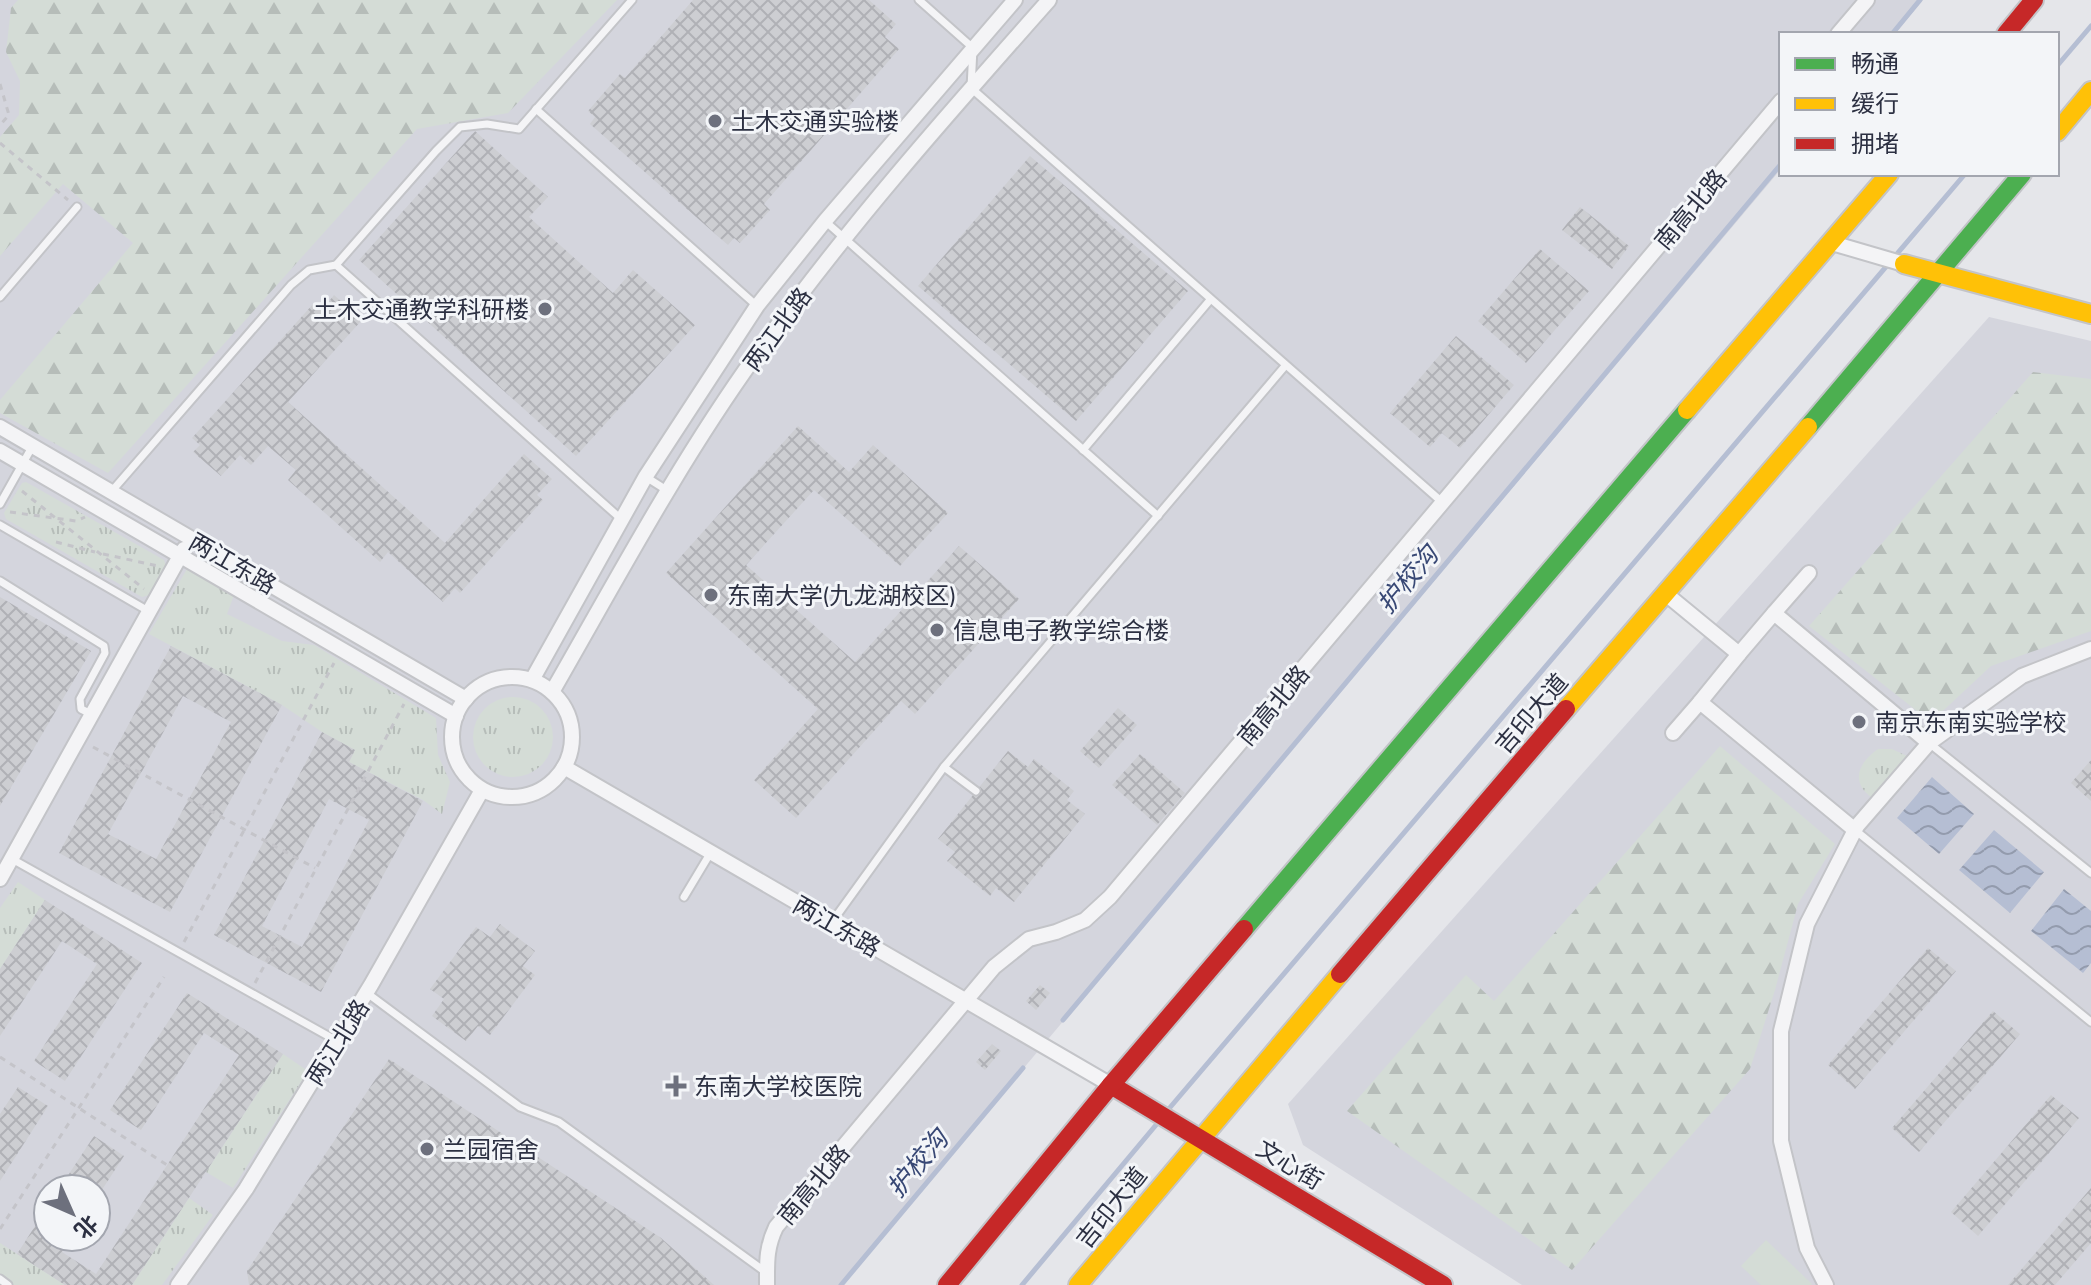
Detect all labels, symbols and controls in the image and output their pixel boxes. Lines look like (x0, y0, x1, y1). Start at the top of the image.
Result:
legend (1779, 32, 2059, 176)
text: 畅通 (1851, 45, 1899, 81)
text: 缓行 (1851, 85, 1899, 121)
place label: 土木交通实验楼 (731, 103, 899, 139)
marker: 土木交通实验楼 (706, 112, 724, 130)
text: 拥堵 (1851, 125, 1899, 161)
street label: 南高北路 (1645, 161, 1735, 257)
street label: 两江北路 (734, 280, 820, 378)
place label: 土木交通教学科研楼 (313, 291, 529, 327)
marker: 土木交通教学科研楼 (536, 300, 554, 318)
street label: 两江东路 (182, 523, 284, 603)
water label: 护校沟 (1367, 534, 1449, 621)
place label: 东南大学(九龙湖校区) (727, 577, 956, 613)
marker: 东南大学(九龙湖校区) (702, 586, 720, 604)
place label: 信息电子教学综合楼 (953, 612, 1169, 648)
marker: 信息电子教学综合楼 (928, 621, 946, 639)
street label: 南高北路 (1228, 657, 1318, 753)
street label: 吉印大道 (1486, 665, 1576, 761)
place label: 南京东南实验学校 (1875, 704, 2067, 740)
marker: 南京东南实验学校 (1850, 713, 1868, 731)
street label: 两江东路 (786, 886, 888, 966)
street label: 两江北路 (296, 992, 378, 1092)
place label: 东南大学校医院 (694, 1068, 862, 1104)
marker: 东南大学校医院 (665, 1075, 687, 1097)
water label: 护校沟 (877, 1118, 959, 1205)
street label: 文心街 (1250, 1130, 1330, 1198)
place label: 兰园宿舍 (443, 1131, 539, 1167)
street label: 南高北路 (768, 1136, 858, 1232)
marker: 兰园宿舍 (418, 1140, 436, 1158)
street label: 吉印大道 (1067, 1158, 1155, 1256)
north arrow (32, 1173, 112, 1253)
text: 北 (66, 1207, 106, 1247)

